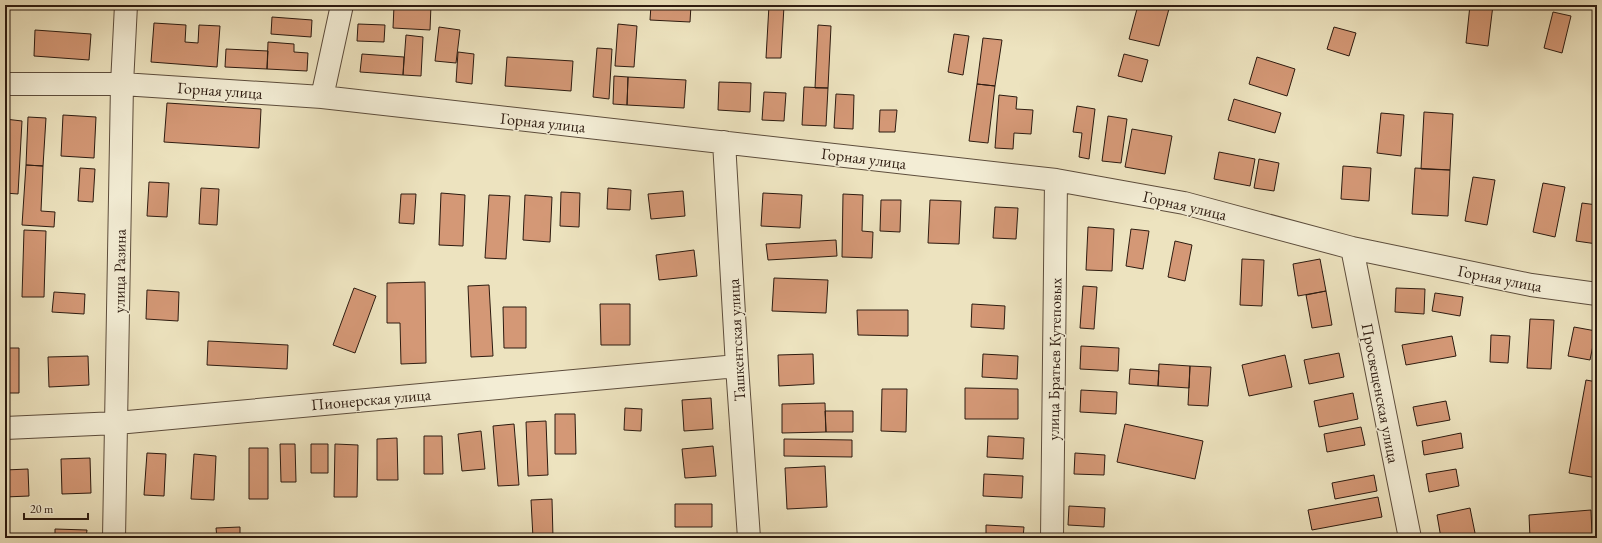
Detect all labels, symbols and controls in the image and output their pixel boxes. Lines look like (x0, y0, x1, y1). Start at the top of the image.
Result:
street label: Горная улица (177, 77, 264, 104)
street label: Горная улица (499, 108, 587, 137)
street label: Горная улица (820, 143, 908, 174)
street label: Горная улица (1141, 186, 1229, 225)
street label: улица Разина (108, 228, 131, 313)
street label: Горная улица (1456, 260, 1544, 297)
street label: улица Братьев Кутеповых (1043, 277, 1066, 441)
street label: Ташкентская улица (723, 278, 750, 402)
street label: Просвещенская улица (1357, 321, 1404, 465)
street label: Пионерская улица (310, 384, 432, 415)
scale bar (24, 495, 88, 521)
text: 20 m (30, 501, 54, 517)

